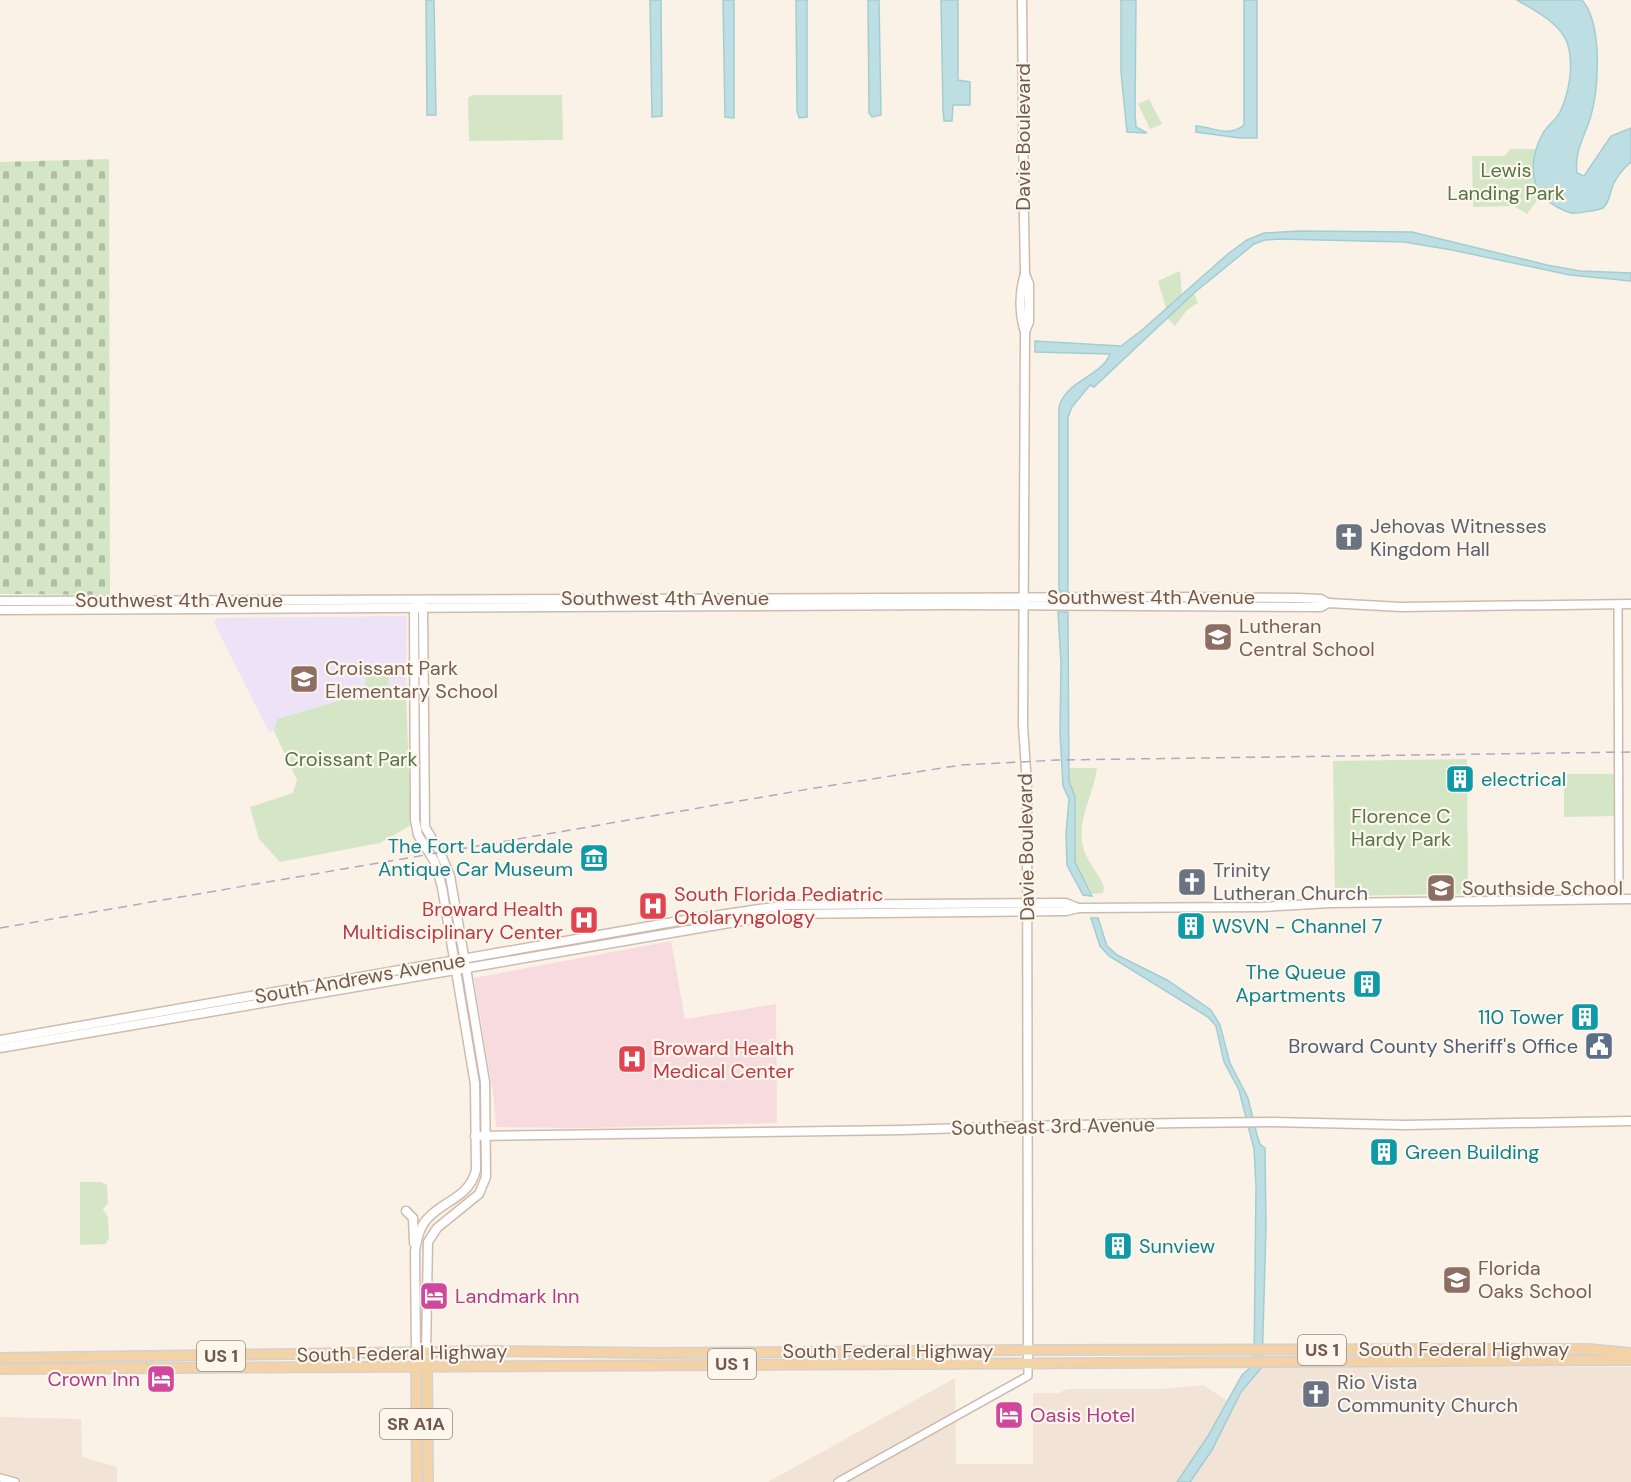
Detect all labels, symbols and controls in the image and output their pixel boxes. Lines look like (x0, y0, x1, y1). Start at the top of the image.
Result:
street label: Davie Boulevard (1010, 63, 1036, 211)
park label: Lewis Landing Park (1447, 157, 1565, 206)
place label: Jehovas Witnesses Kingdom Hall (1370, 513, 1547, 562)
church icon: Jehovas Witnesses Kingdom Hall (1333, 521, 1365, 553)
street label: Southwest 4th Avenue (1047, 584, 1255, 610)
street label: Southwest 4th Avenue (561, 585, 769, 611)
street label: Southwest 4th Avenue (75, 587, 283, 613)
place label: Lutheran Central School (1239, 613, 1375, 662)
school or university icon: Lutheran Central School (1202, 621, 1234, 653)
place label: Croissant Park Elementary School (325, 655, 498, 704)
school or university icon: Croissant Park Elementary School (288, 663, 320, 695)
park label: Croissant Park (284, 746, 418, 772)
building icon: electrical (1444, 763, 1476, 795)
place label: electrical (1481, 766, 1566, 792)
street label: Davie Boulevard (1012, 773, 1040, 921)
park label: Florence C Hardy Park (1351, 803, 1451, 852)
place label: The Fort Lauderdale Antique Car Museum (378, 833, 573, 882)
museum icon: The Fort Lauderdale Antique Car Museum (578, 842, 610, 874)
place label: Trinity Lutheran Church (1213, 857, 1368, 906)
church icon: Trinity Lutheran Church (1176, 866, 1208, 898)
school or university icon: Southside School (1425, 872, 1457, 904)
place label: Southside School (1462, 875, 1623, 901)
place label: South Florida Pediatric Otolaryngology (674, 881, 883, 930)
hospital icon: South Florida Pediatric Otolaryngology (637, 890, 669, 922)
place label: Broward Health Multidisciplinary Center (343, 896, 563, 945)
hospital icon: Broward Health Multidisciplinary Center (568, 904, 600, 936)
building icon: WSVN - Channel 7 (1175, 910, 1207, 942)
place label: WSVN - Channel 7 (1212, 913, 1382, 939)
street label: South Andrews Avenue (253, 947, 467, 1009)
place label: The Queue Apartments (1236, 959, 1346, 1008)
building icon: The Queue Apartments (1351, 968, 1383, 1000)
building icon: 110 Tower (1569, 1001, 1601, 1033)
place label: 110 Tower (1478, 1004, 1564, 1030)
public building icon: Broward County Sheriff's Office (1583, 1030, 1615, 1062)
place label: Broward County Sheriff's Office (1288, 1033, 1578, 1059)
place label: Broward Health Medical Center (653, 1035, 794, 1084)
hospital icon: Broward Health Medical Center (616, 1043, 648, 1075)
street label: Southeast 3rd Avenue (951, 1111, 1155, 1141)
building icon: Green Building (1368, 1136, 1400, 1168)
place label: Green Building (1405, 1139, 1539, 1165)
building icon: Sunview (1102, 1230, 1134, 1262)
place label: Sunview (1139, 1233, 1215, 1259)
place label: Florida Oaks School (1478, 1255, 1592, 1304)
school or university icon: Florida Oaks School (1441, 1264, 1473, 1296)
hotel icon: Landmark Inn (418, 1280, 450, 1312)
place label: Landmark Inn (455, 1283, 580, 1309)
road number: US 1 (1298, 1335, 1346, 1365)
street label: South Federal Highway (1359, 1336, 1569, 1362)
street label: South Federal Highway (296, 1338, 508, 1368)
street label: South Federal Highway (783, 1338, 993, 1364)
road number: US 1 (197, 1341, 245, 1371)
road number: US 1 (708, 1349, 756, 1379)
hotel icon: Crown Inn (145, 1363, 177, 1395)
place label: Crown Inn (47, 1366, 140, 1392)
place label: Rio Vista Community Church (1337, 1369, 1518, 1418)
church icon: Rio Vista Community Church (1300, 1378, 1332, 1410)
hotel icon: Oasis Hotel (993, 1399, 1025, 1431)
place label: Oasis Hotel (1030, 1402, 1135, 1428)
road number: SR A1A (380, 1409, 452, 1439)

